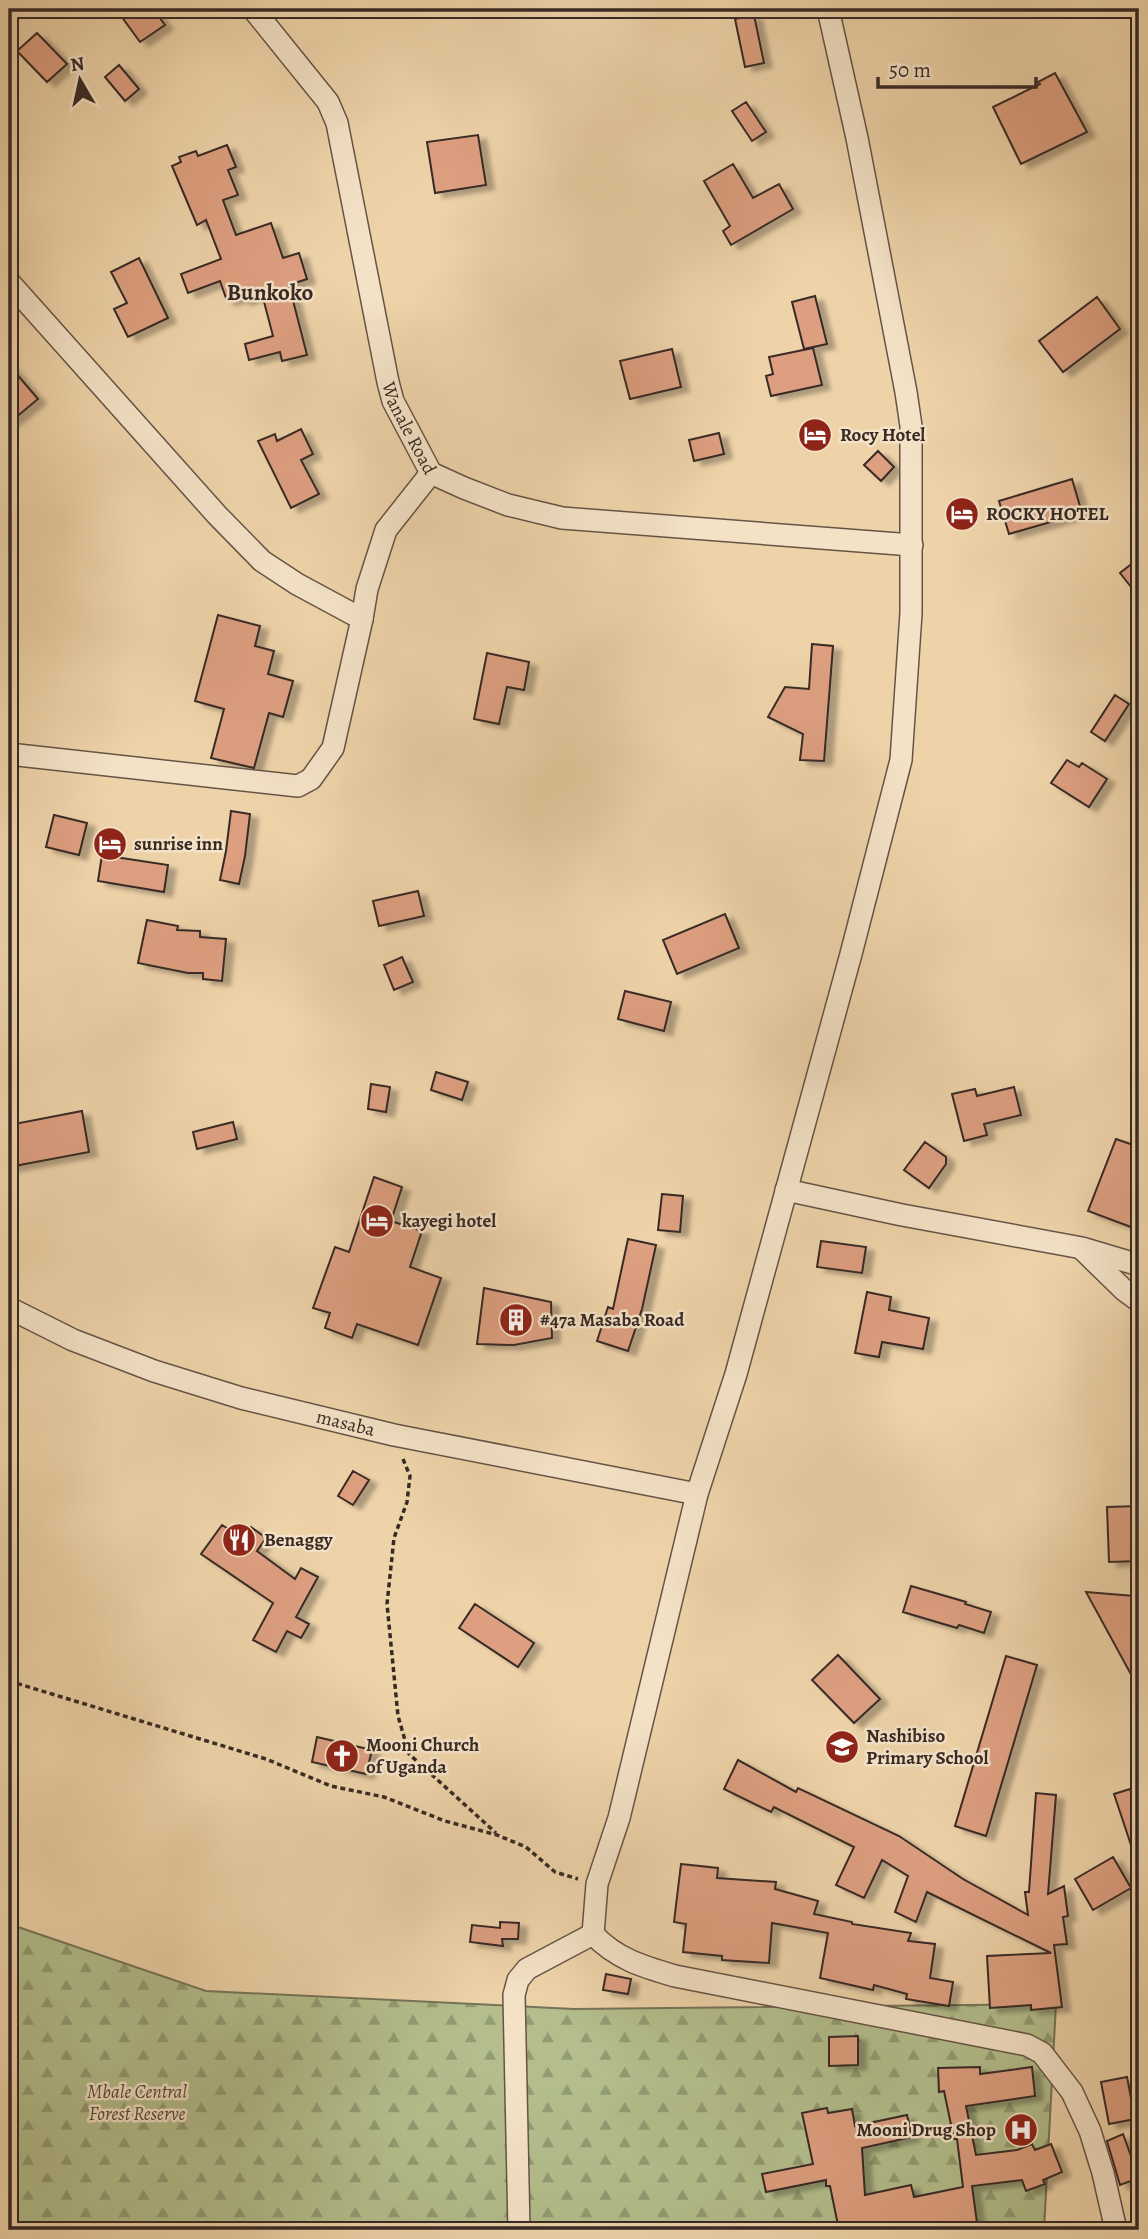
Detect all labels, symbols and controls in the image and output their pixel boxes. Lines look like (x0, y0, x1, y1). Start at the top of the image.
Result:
north arrow (46, 46, 116, 116)
scale bar (878, 46, 1036, 90)
text: N (69, 50, 87, 78)
text: 50 m (889, 56, 931, 84)
district label: Bunkoko (227, 277, 313, 308)
street label: Wanale Road (375, 378, 443, 480)
hotel icon: Rocy Hotel (796, 416, 834, 454)
place label: Rocy Hotel (840, 422, 925, 448)
hotel icon: ROCKY HOTEL (943, 495, 981, 533)
place label: ROCKY HOTEL (986, 501, 1110, 527)
hotel icon: sunrise inn (91, 825, 129, 863)
place label: sunrise inn (134, 831, 223, 857)
hotel icon: kayegi hotel (358, 1202, 396, 1240)
place label: kayegi hotel (402, 1208, 496, 1234)
building icon: #47a Masaba Road (497, 1301, 535, 1339)
place label: #47a Masaba Road (540, 1307, 685, 1333)
street label: masaba (314, 1404, 378, 1443)
restaurant icon: Benaggy (220, 1521, 258, 1559)
place label: Benaggy (264, 1527, 334, 1553)
place label: Nashibiso Primary School (866, 1723, 989, 1771)
school or university icon: Nashibiso Primary School (823, 1728, 861, 1766)
place label: Mooni Church of Uganda (366, 1732, 479, 1780)
church icon: Mooni Church of Uganda (323, 1737, 361, 1775)
park label: Mbale Central Forest Reserve (87, 2079, 187, 2127)
hospital icon: Mooni Drug Shop (1002, 2111, 1040, 2149)
place label: Mooni Drug Shop (856, 2117, 996, 2143)

